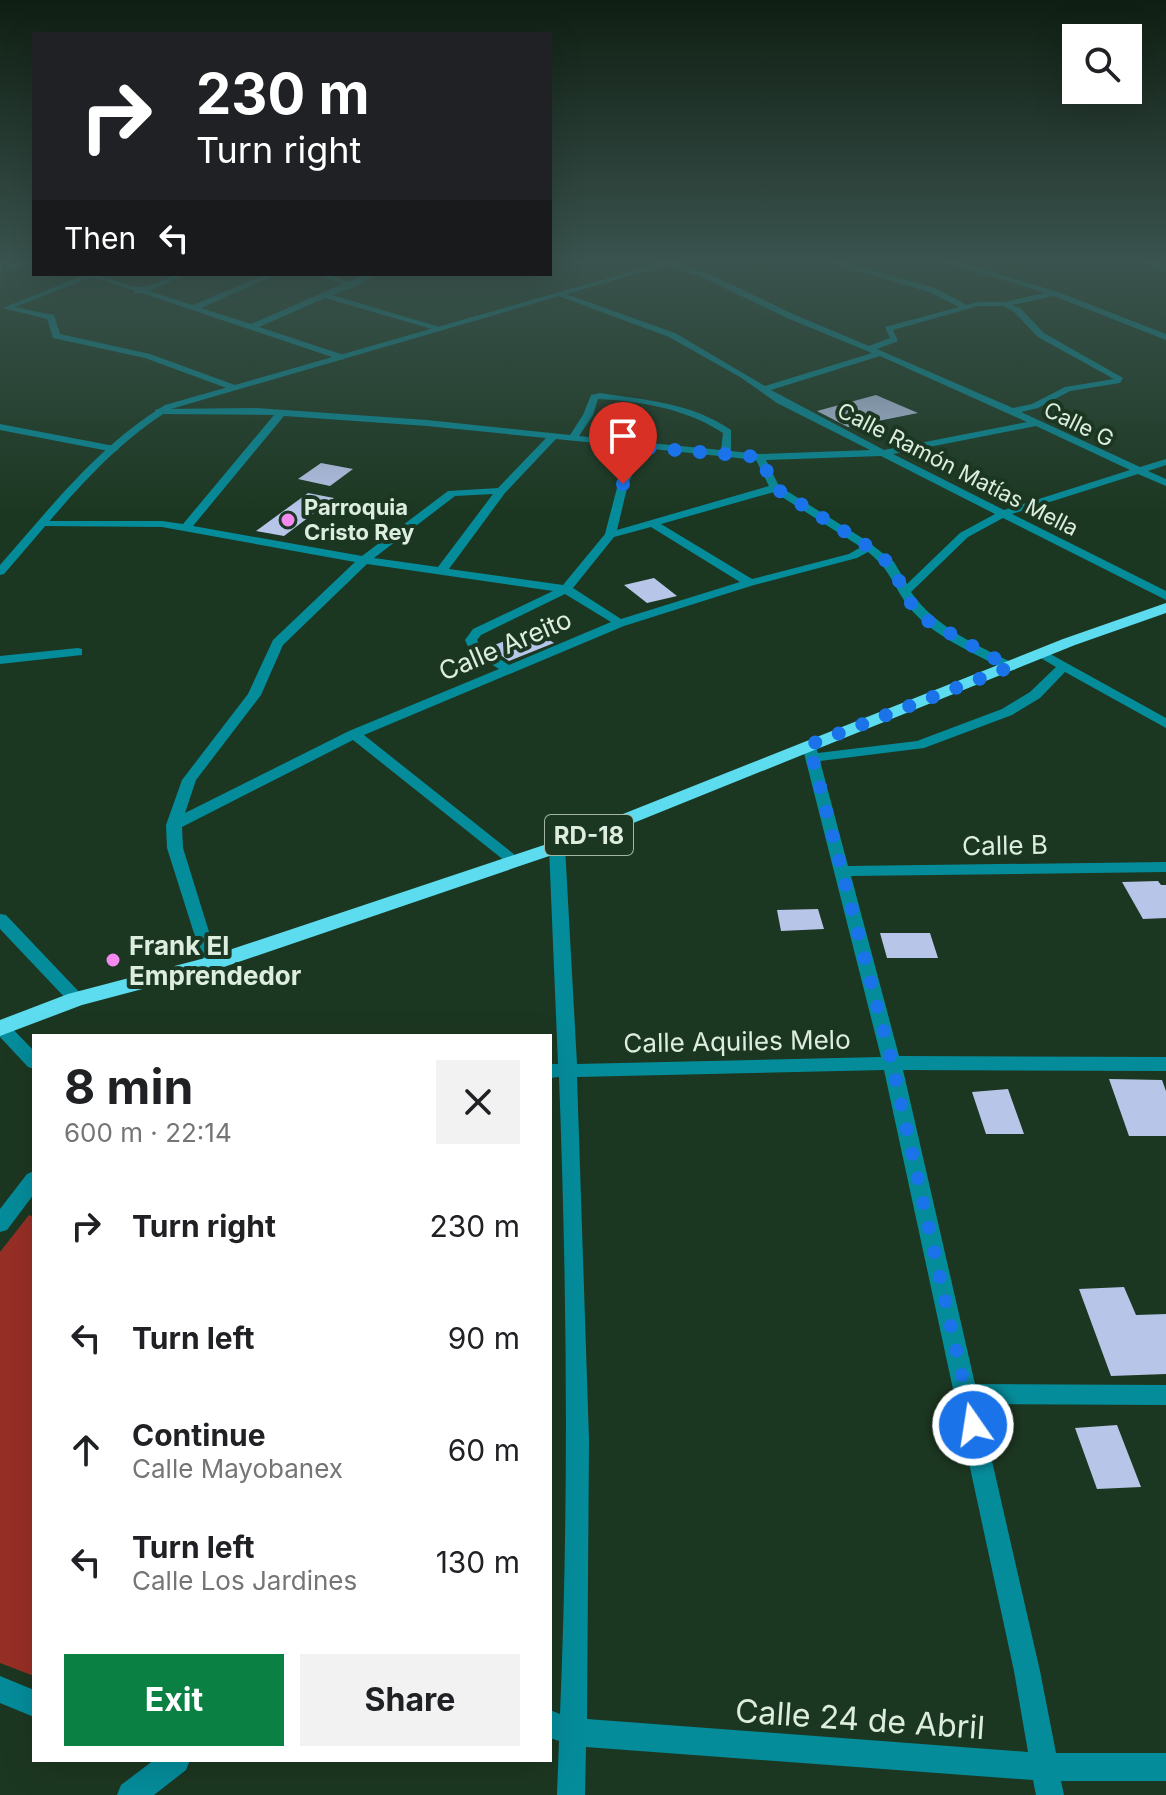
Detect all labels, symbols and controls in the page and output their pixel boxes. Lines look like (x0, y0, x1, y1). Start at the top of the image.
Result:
map controls (1062, 24, 1142, 104)
button: search (1062, 24, 1142, 104)
text: 230 m (196, 60, 370, 128)
icon: right (64, 64, 168, 168)
text: Turn right (196, 128, 361, 172)
icon: left (152, 216, 196, 260)
text: Then (64, 220, 136, 256)
street label: Calle G (1040, 396, 1118, 452)
street label: Calle Ramón Matías Mella (833, 397, 1083, 541)
pin (589, 402, 657, 484)
icon: arrive (601, 414, 645, 458)
place label: Parroquia Cristo Rey (304, 494, 414, 545)
marker: Parroquia Cristo Rey (279, 511, 297, 529)
street label: Calle Areito (434, 603, 576, 687)
road number: RD-18 (545, 815, 633, 855)
street label: Calle B (962, 829, 1048, 861)
place label: Frank El Emprendedor (129, 930, 302, 991)
marker: Frank El Emprendedor (104, 951, 122, 969)
street label: Calle Aquiles Melo (623, 1024, 851, 1058)
text: 8 min (64, 1057, 193, 1116)
button: close (436, 1060, 520, 1144)
text: 600 m · 22:14 (64, 1117, 232, 1148)
icon: right (64, 1204, 108, 1248)
text: Turn right (132, 1208, 276, 1244)
text: 230 m (430, 1208, 520, 1244)
icon: left (64, 1316, 108, 1360)
text: Turn left (132, 1320, 254, 1356)
text: 90 m (448, 1320, 520, 1356)
position arrow (931, 1383, 1015, 1467)
text: Continue (132, 1417, 266, 1453)
icon: ahead (64, 1428, 108, 1472)
text: 60 m (448, 1432, 520, 1468)
text: Calle Mayobanex (132, 1453, 343, 1484)
text: Turn left (132, 1529, 254, 1565)
icon: left (64, 1540, 108, 1584)
text: 130 m (436, 1544, 520, 1580)
text: Calle Los Jardines (132, 1565, 357, 1596)
button: Exit (64, 1654, 284, 1746)
button: Share (300, 1654, 520, 1746)
street label: Calle 24 de Abril (734, 1691, 986, 1747)

